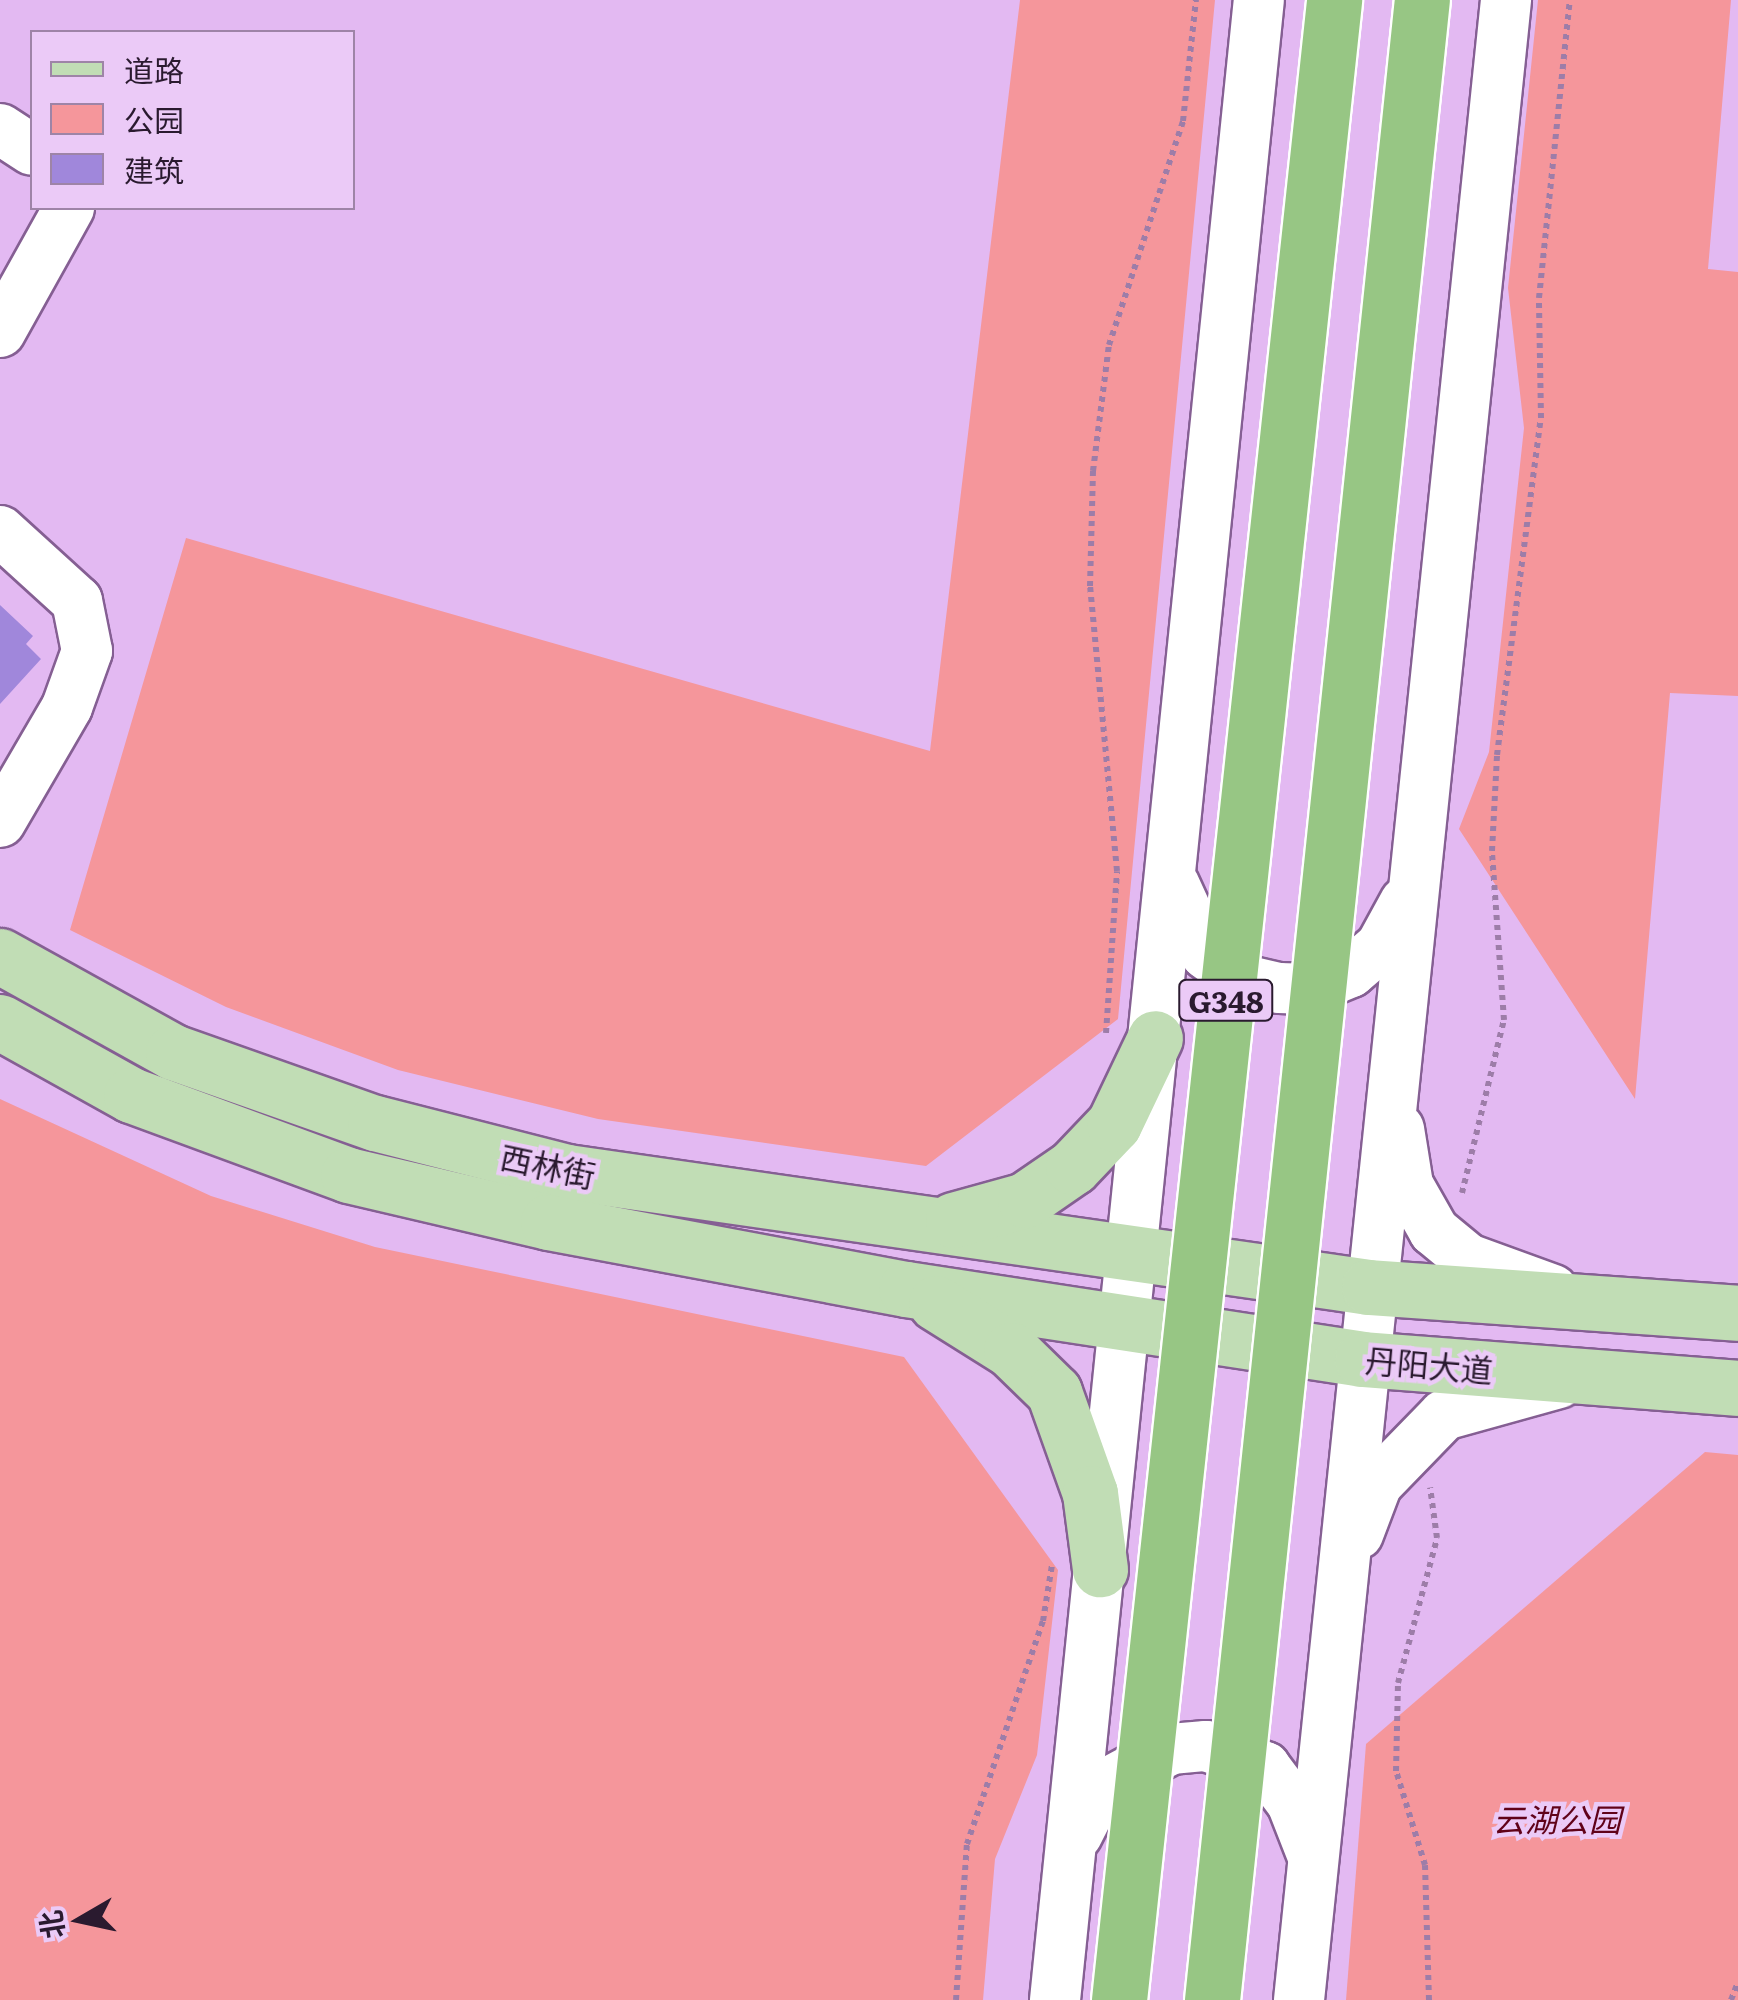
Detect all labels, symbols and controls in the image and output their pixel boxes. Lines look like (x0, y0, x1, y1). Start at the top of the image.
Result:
legend (30, 30, 355, 210)
text: 道路 (124, 47, 184, 91)
text: 公园 (124, 97, 184, 141)
text: 建筑 (124, 147, 184, 191)
road number: G348 (1176, 975, 1276, 1025)
street label: 西林街 (497, 1136, 599, 1194)
street label: 丹阳大道 (1364, 1339, 1494, 1389)
park label: 云湖公园 (1493, 1799, 1621, 1837)
north arrow (30, 1870, 130, 1970)
text: 北 (27, 1908, 73, 1942)

